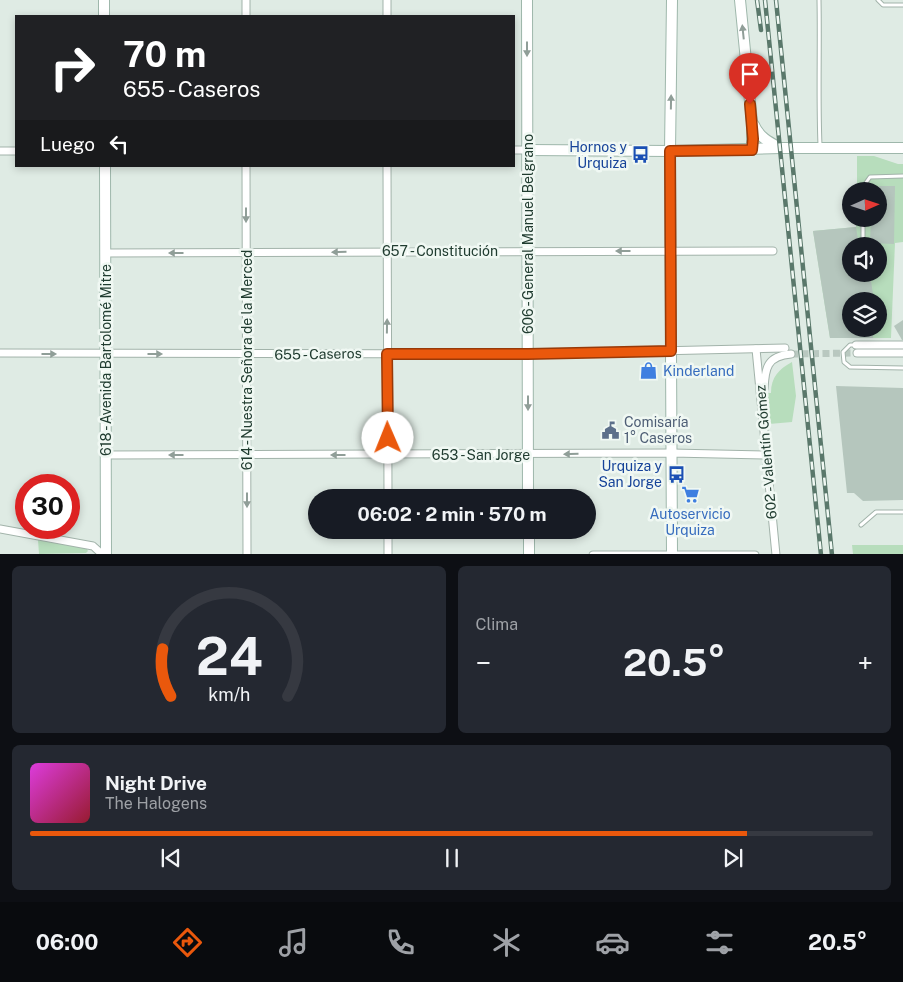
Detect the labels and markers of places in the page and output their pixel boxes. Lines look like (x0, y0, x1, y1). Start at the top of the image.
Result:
pin (729, 53, 771, 104)
place label: Hornos y Urquiza (569, 139, 628, 171)
bus stop icon: Hornos y Urquiza (631, 145, 651, 165)
shop icon: Kinderland (639, 361, 659, 381)
place label: Kinderland (663, 363, 734, 379)
place label: Comisaría 1° Caseros (624, 414, 692, 446)
public building icon: Comisaría 1° Caseros (600, 420, 620, 440)
place label: Urquiza y San Jorge (598, 458, 663, 490)
bus stop icon: Urquiza y San Jorge (666, 464, 686, 484)
supermarket icon: Autoservicio Urquiza (680, 484, 700, 504)
place label: Autoservicio Urquiza (649, 506, 731, 538)

